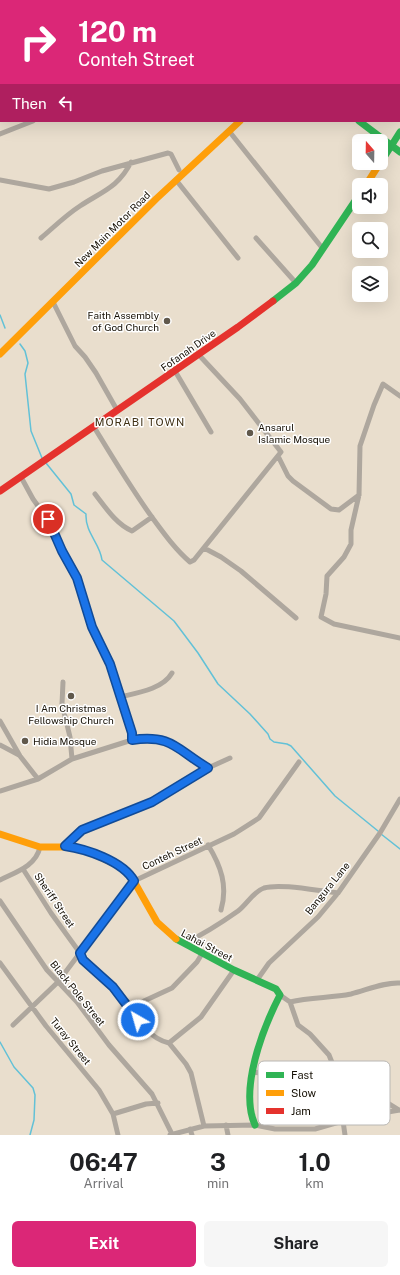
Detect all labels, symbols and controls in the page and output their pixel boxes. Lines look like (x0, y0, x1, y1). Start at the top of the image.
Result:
text: 120 m (78, 15, 157, 48)
icon: right (12, 16, 64, 68)
text: Conteh Street (78, 49, 195, 70)
icon: left (55, 92, 77, 114)
text: Then (12, 95, 47, 112)
north arrow (352, 134, 388, 170)
map controls (352, 134, 388, 302)
button: sound (352, 178, 388, 214)
street label: New Main Motor Road (72, 189, 152, 269)
button: search (352, 222, 388, 258)
button: layers (352, 266, 388, 302)
place label: Faith Assembly of God Church (88, 309, 160, 333)
marker: Faith Assembly of God Church (162, 316, 172, 326)
street label: Fofanah Drive (158, 326, 218, 373)
district label: MORABI TOWN (95, 416, 185, 428)
place label: Ansarul Islamic Mosque (258, 421, 331, 445)
marker: Ansarul Islamic Mosque (245, 428, 255, 438)
pin (31, 502, 65, 536)
icon: arrive (37, 508, 59, 530)
marker: I Am Christmas Fellowship Church (66, 691, 76, 701)
place label: I Am Christmas Fellowship Church (28, 702, 114, 726)
place label: Hidia Mosque (33, 735, 97, 747)
marker: Hidia Mosque (20, 736, 30, 746)
street label: Conteh Street (140, 834, 204, 872)
street label: Bangura Lane (302, 859, 352, 917)
street label: Sheriff Street (32, 870, 78, 930)
street label: Lahai Street (179, 926, 235, 964)
street label: Black Pole Street (48, 958, 108, 1028)
position arrow (117, 999, 159, 1041)
street label: Turay Street (48, 1015, 94, 1067)
legend (258, 1061, 390, 1125)
text: Fast (291, 1069, 313, 1081)
text: Slow (291, 1087, 317, 1099)
text: Jam (291, 1105, 311, 1117)
text: 06:47 (69, 1148, 138, 1176)
text: 3 (210, 1148, 226, 1176)
text: 1.0 (298, 1148, 331, 1176)
text: Arrival (83, 1176, 124, 1191)
text: min (207, 1176, 229, 1191)
text: km (305, 1176, 324, 1191)
button: Exit (12, 1221, 196, 1267)
button: Share (204, 1221, 388, 1267)

